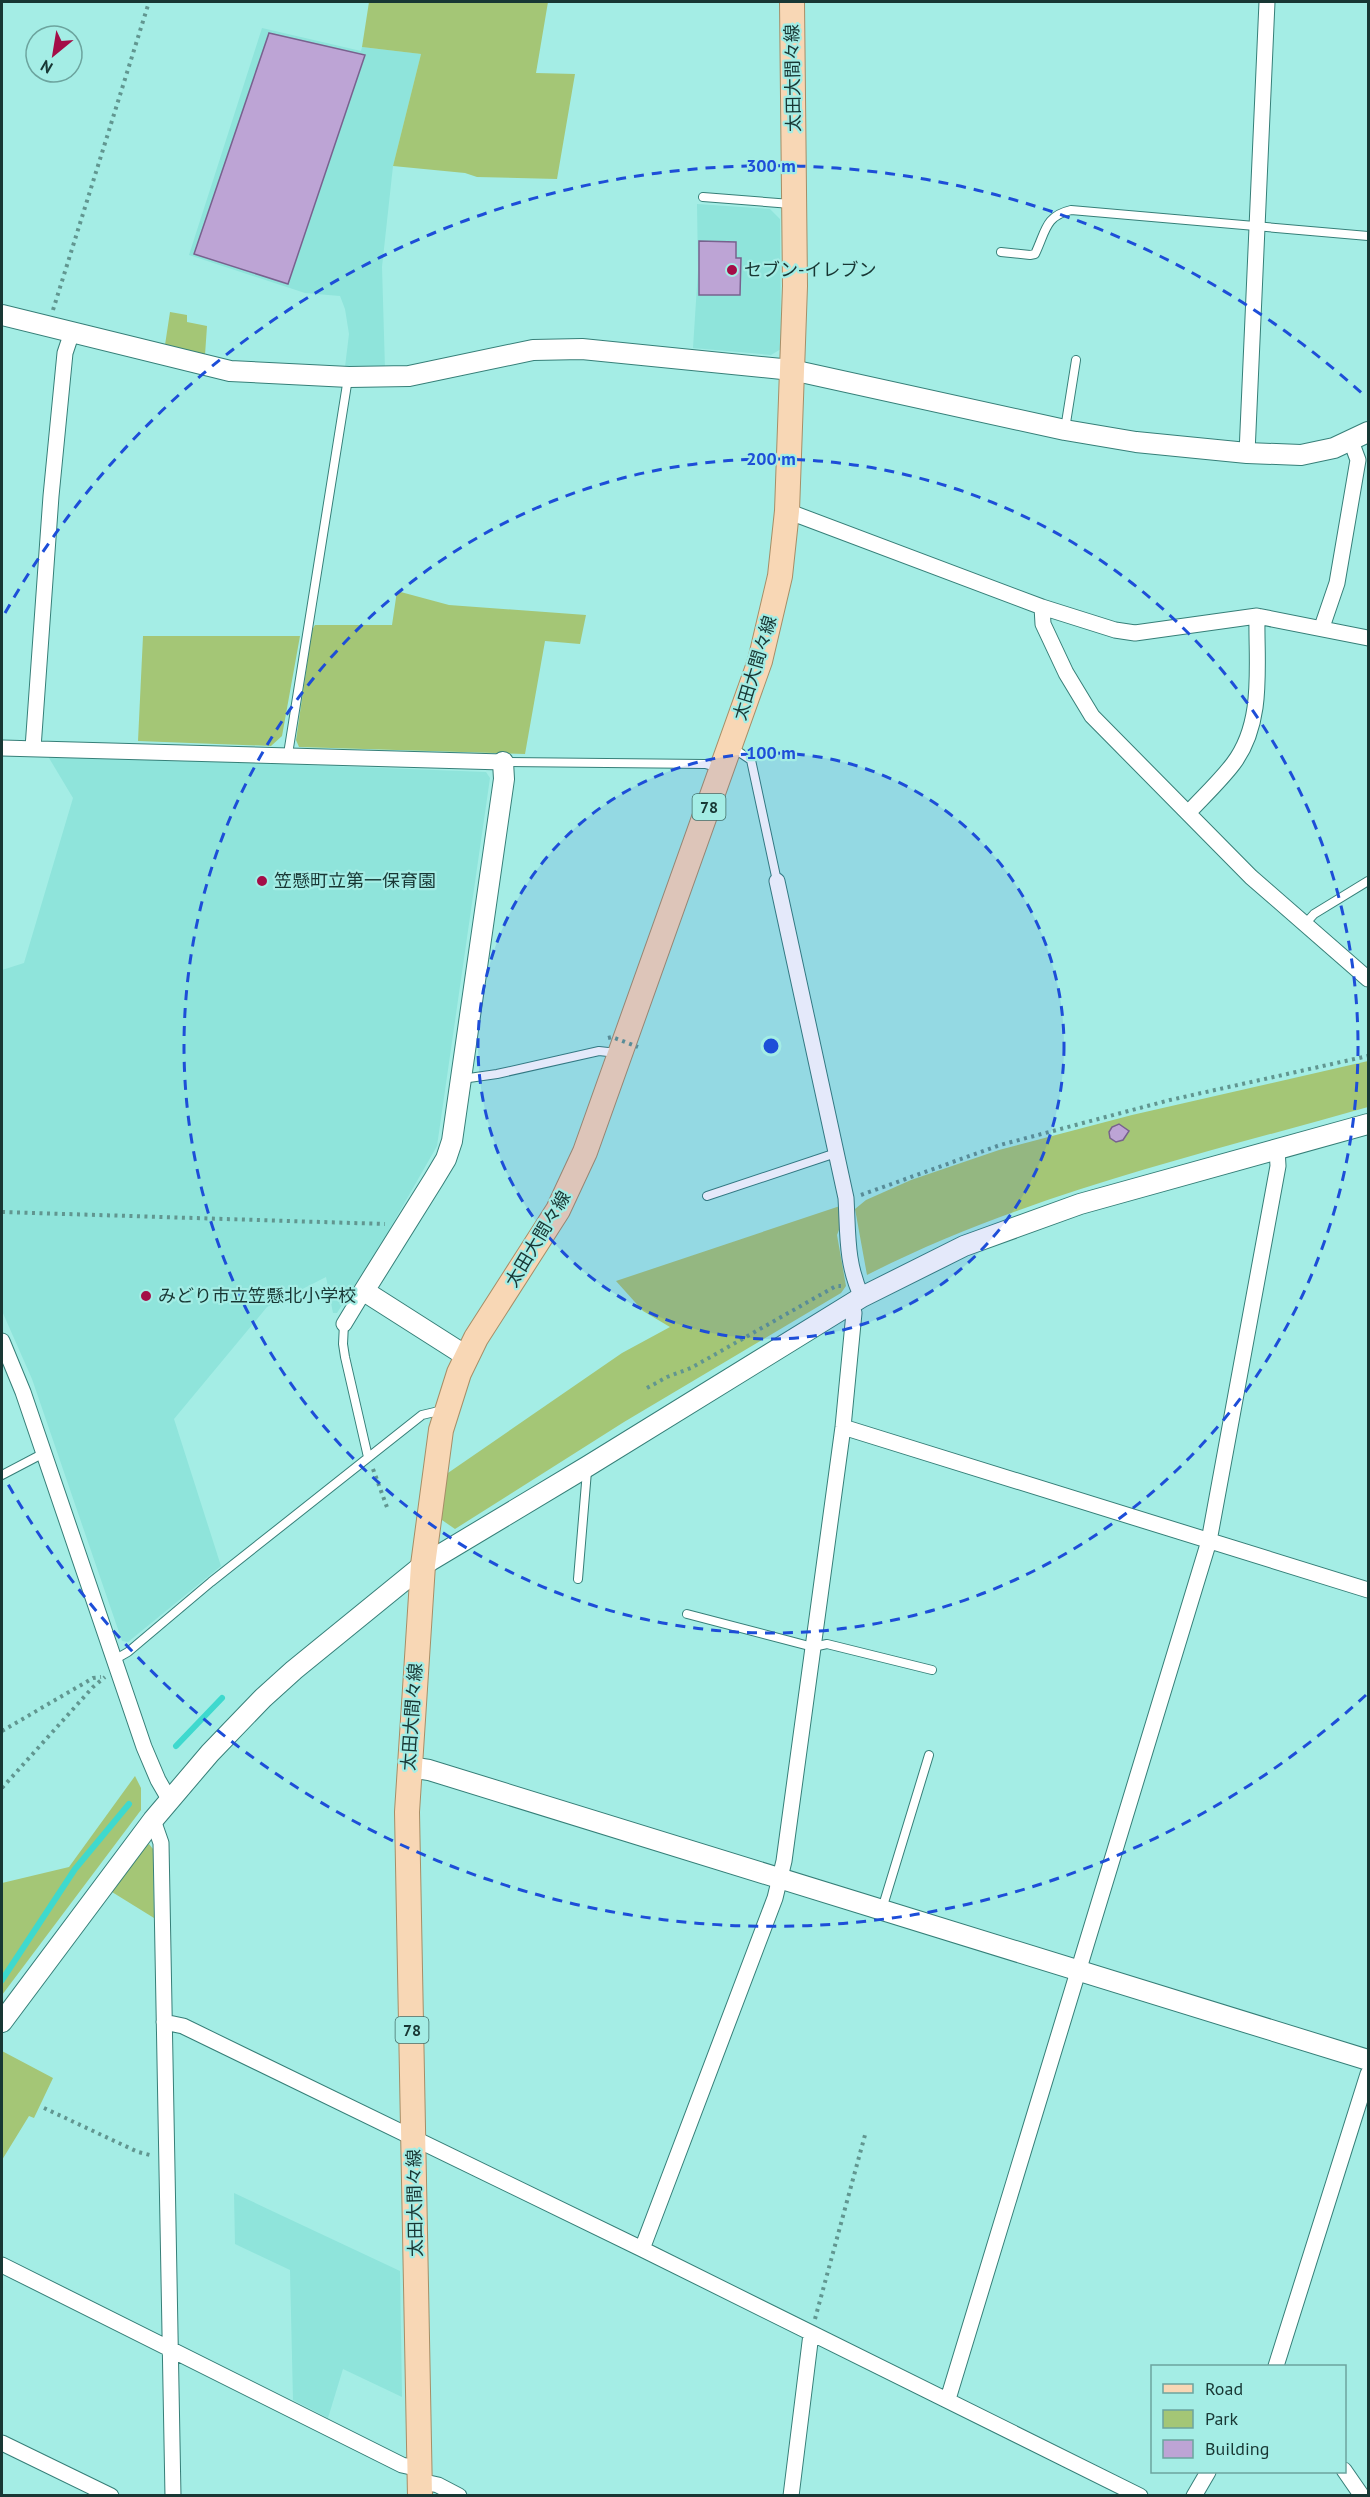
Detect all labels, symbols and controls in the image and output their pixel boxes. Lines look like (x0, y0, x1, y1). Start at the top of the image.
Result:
north arrow (24, 24, 84, 84)
street label: 太田大間々線 (780, 24, 805, 132)
text: N (37, 56, 56, 78)
text: 300 m (746, 154, 796, 177)
place label: セブン-イレブン (744, 258, 876, 281)
marker: セブン-イレブン (725, 263, 739, 277)
text: 200 m (746, 447, 796, 470)
street label: 太田大間々線 (728, 613, 781, 723)
text: 100 m (746, 741, 796, 764)
road number: 78 (692, 794, 726, 820)
place label: 笠懸町立第一保育園 (274, 869, 436, 892)
marker: 笠懸町立第一保育園 (255, 874, 269, 888)
centre of rings (761, 1036, 781, 1056)
street label: 太田大間々線 (500, 1187, 575, 1291)
place label: みどり市立笠懸北小学校 (158, 1284, 356, 1307)
marker: みどり市立笠懸北小学校 (139, 1289, 153, 1303)
street label: 太田大間々線 (396, 1662, 427, 1772)
road number: 78 (396, 2017, 428, 2043)
street label: 太田大間々線 (402, 2149, 427, 2257)
legend (1151, 2365, 1346, 2473)
text: Road (1205, 2377, 1243, 2400)
text: Park (1205, 2407, 1238, 2430)
text: Building (1205, 2437, 1269, 2460)

